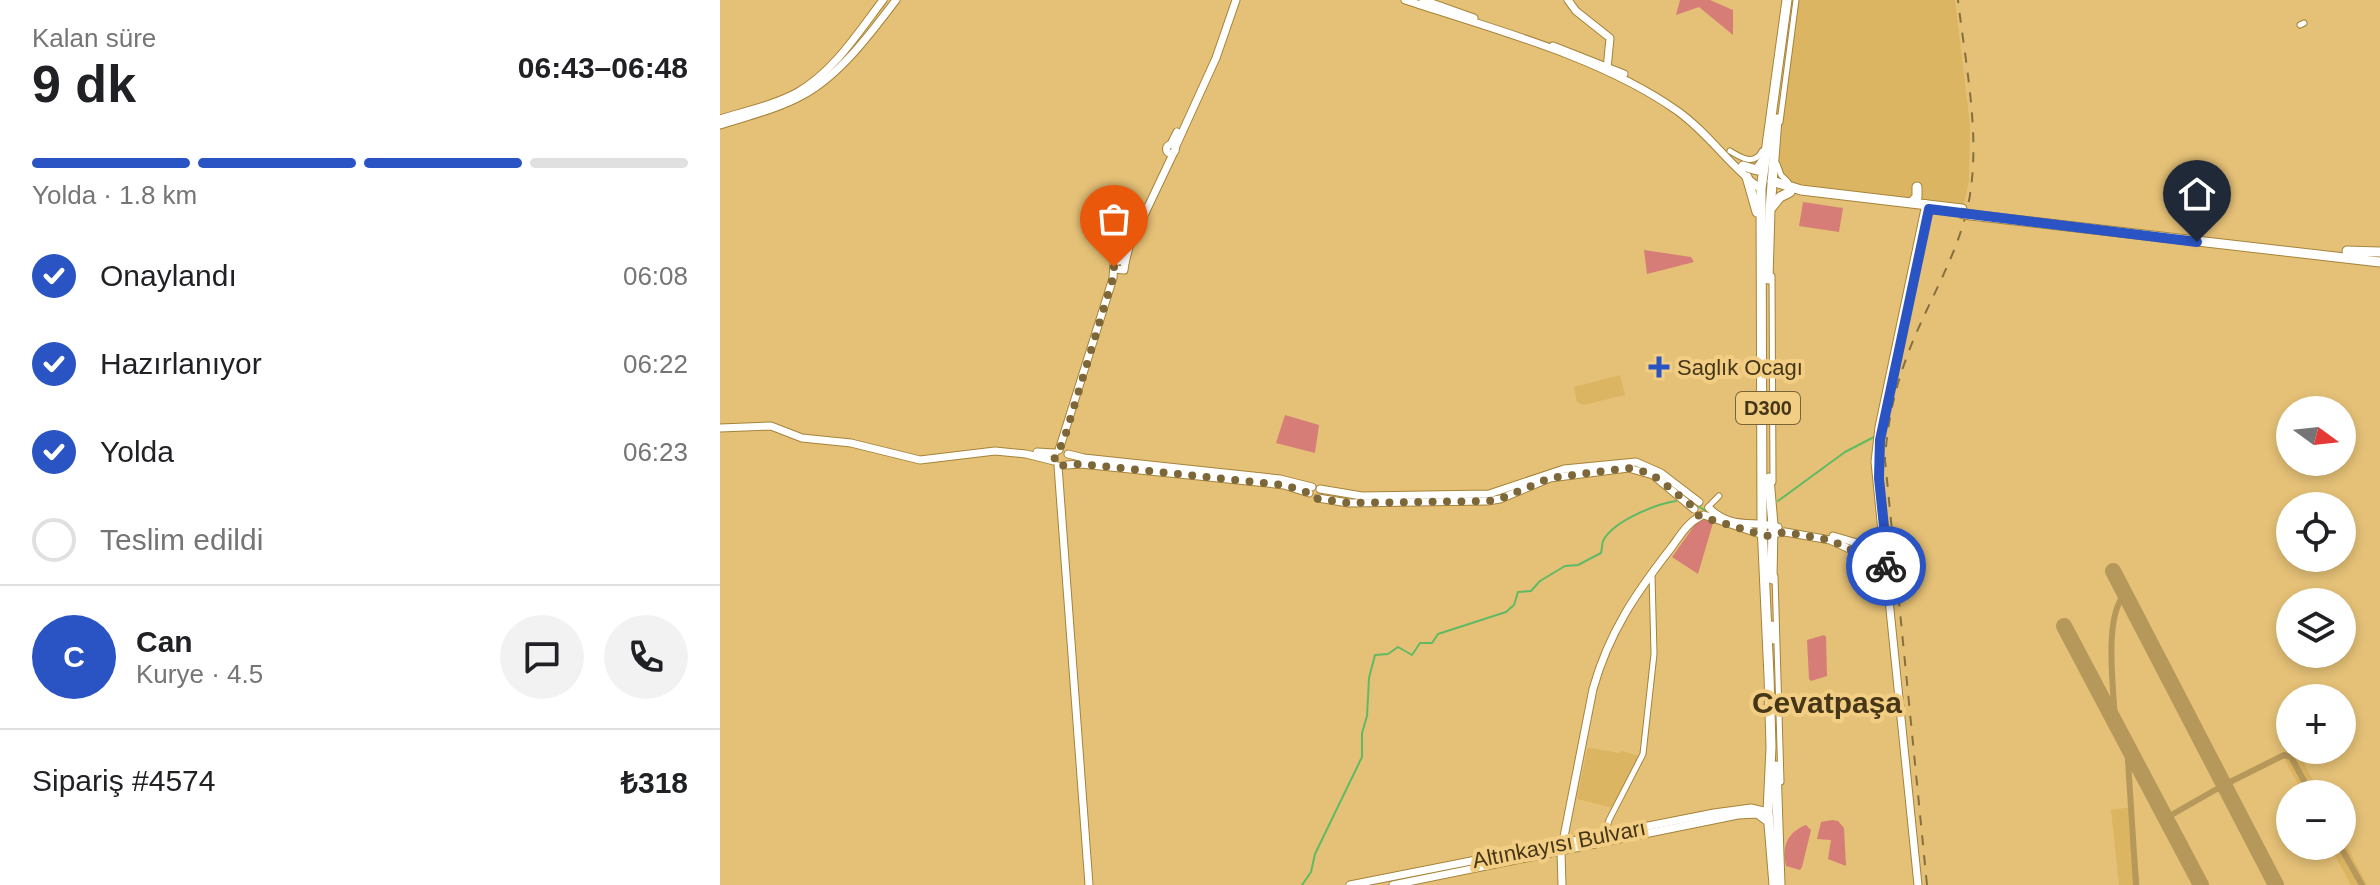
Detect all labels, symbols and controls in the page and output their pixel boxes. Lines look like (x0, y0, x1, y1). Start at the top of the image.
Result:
text: Kalan süre (32, 23, 156, 53)
text: 06:43–06:48 (518, 51, 688, 84)
text: 9 dk (32, 55, 136, 113)
pin (2163, 160, 2231, 242)
icon: home (2175, 172, 2219, 216)
text: Yolda · 1.8 km (32, 180, 197, 210)
pin (1080, 185, 1148, 267)
icon: bag (1092, 197, 1136, 241)
icon: check (32, 254, 76, 298)
text: Onaylandı (100, 259, 237, 292)
text: 06:08 (623, 261, 688, 291)
icon: check (32, 342, 76, 386)
text: Hazırlanıyor (100, 347, 262, 380)
text: 06:22 (623, 349, 688, 379)
place label: Saglık Ocagı (1677, 355, 1803, 380)
marker: Saglık Ocagı (1648, 356, 1670, 378)
road number: D300 (1736, 392, 1800, 424)
north arrow (2276, 396, 2356, 476)
map controls (2276, 396, 2356, 860)
icon: check (32, 430, 76, 474)
text: Yolda (100, 435, 174, 468)
text: 06:23 (623, 437, 688, 467)
button: locate (2276, 492, 2356, 572)
text: Teslim edildi (100, 523, 263, 556)
courier (1846, 526, 1926, 606)
icon: bike (1864, 544, 1908, 588)
button: layers (2276, 588, 2356, 668)
button: chat (500, 615, 584, 699)
button: phone (604, 615, 688, 699)
text: Can (136, 625, 193, 658)
text: C (63, 640, 85, 673)
text: Kurye · 4.5 (136, 659, 263, 689)
button: + (2276, 684, 2356, 764)
district label: Cevatpaşa (1752, 686, 1902, 719)
text: Sipariş #4574 (32, 764, 215, 797)
text: ₺318 (621, 766, 688, 799)
button: − (2276, 780, 2356, 860)
street label: Altınkayısı Bulvarı (1470, 815, 1648, 873)

